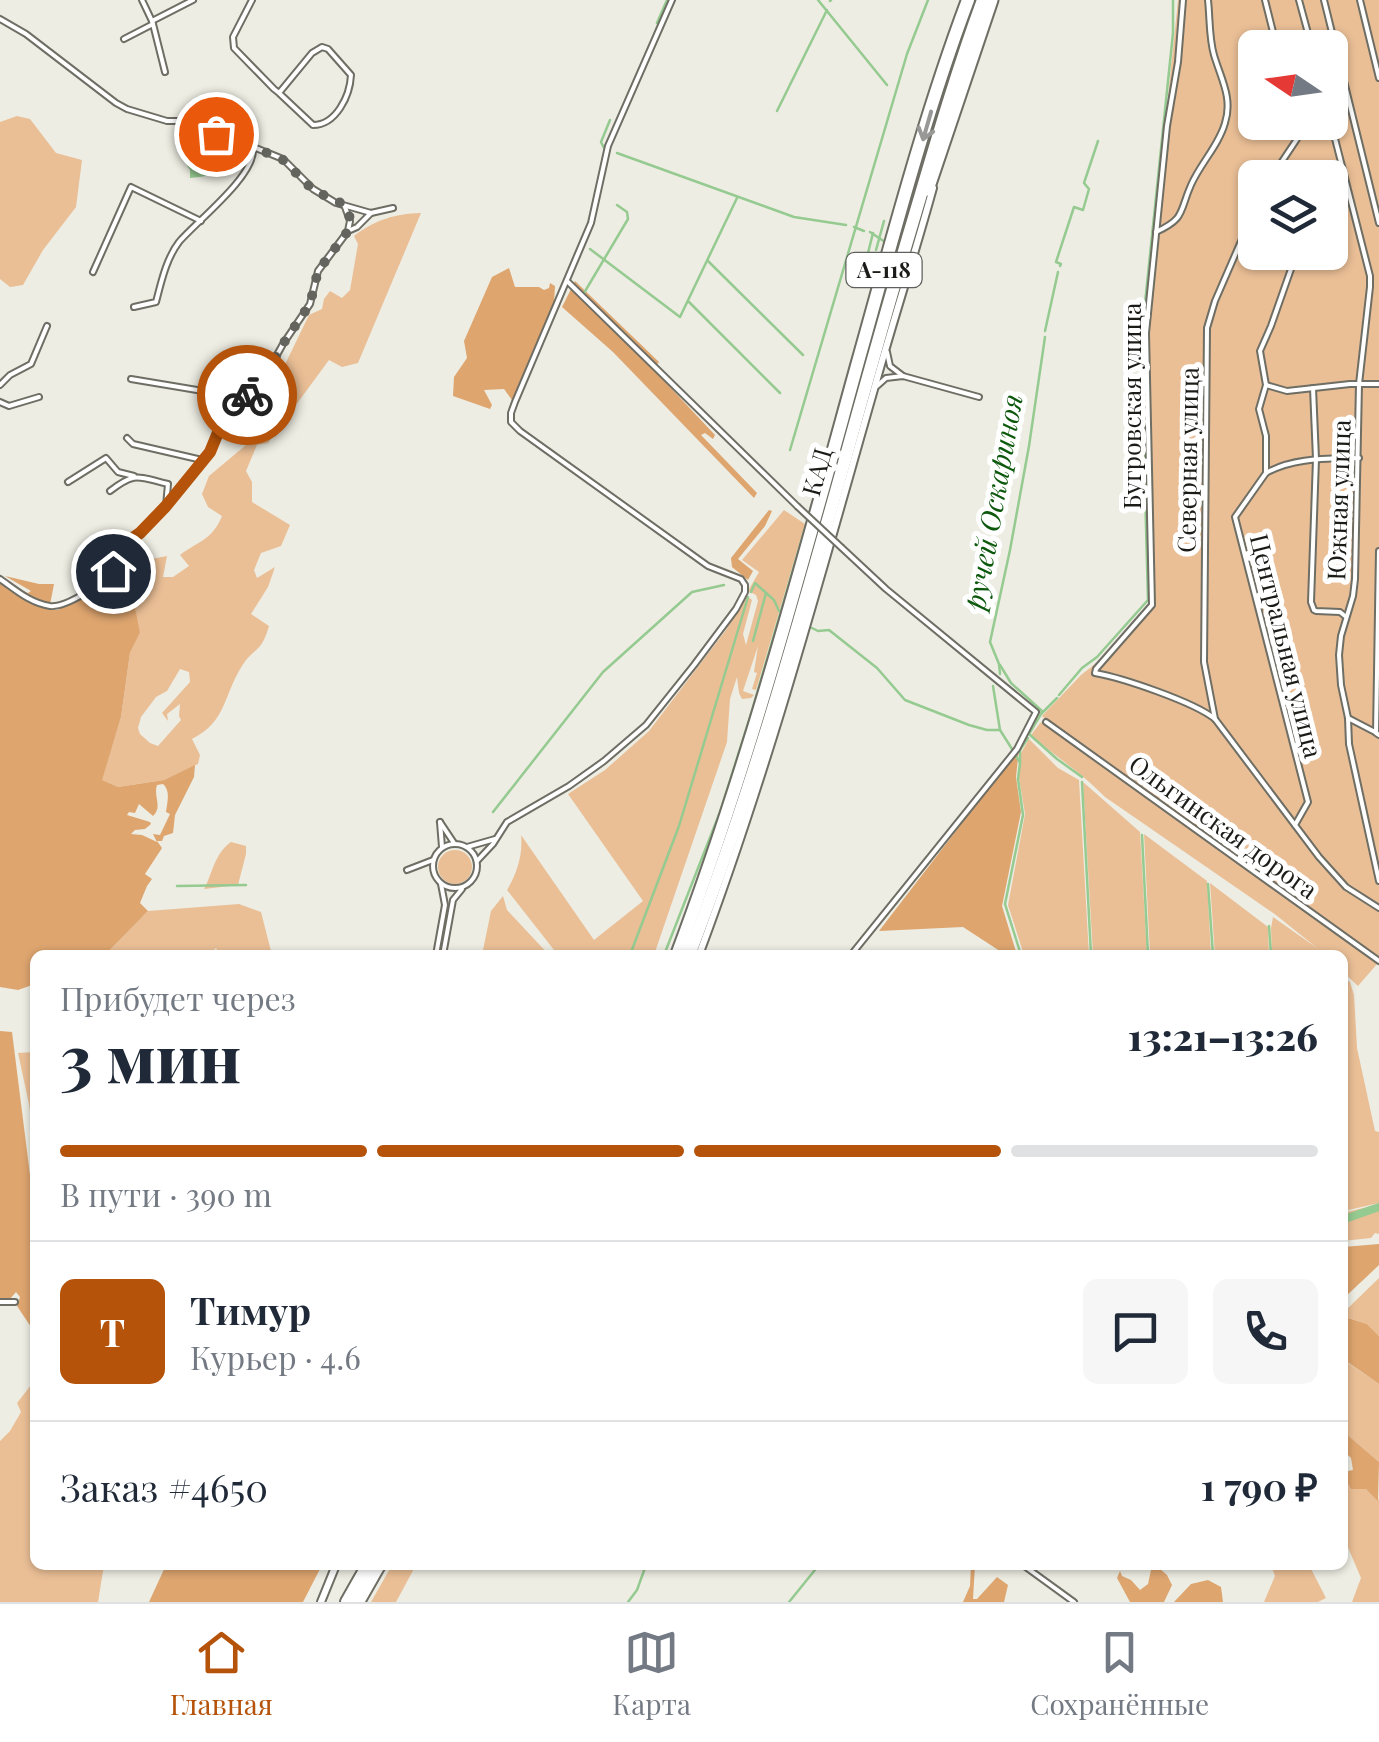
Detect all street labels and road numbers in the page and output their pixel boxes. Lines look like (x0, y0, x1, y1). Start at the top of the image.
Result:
road number: А-118 (846, 253, 922, 287)
street label: Бугровская улица (1114, 302, 1147, 509)
street label: Северная улица (1168, 366, 1205, 553)
street label: Южная улица (1318, 418, 1357, 581)
street label: КАД (793, 444, 838, 499)
street label: Центральная улица (1244, 530, 1331, 761)
street label: Ольгинская дорога (1123, 746, 1325, 906)

